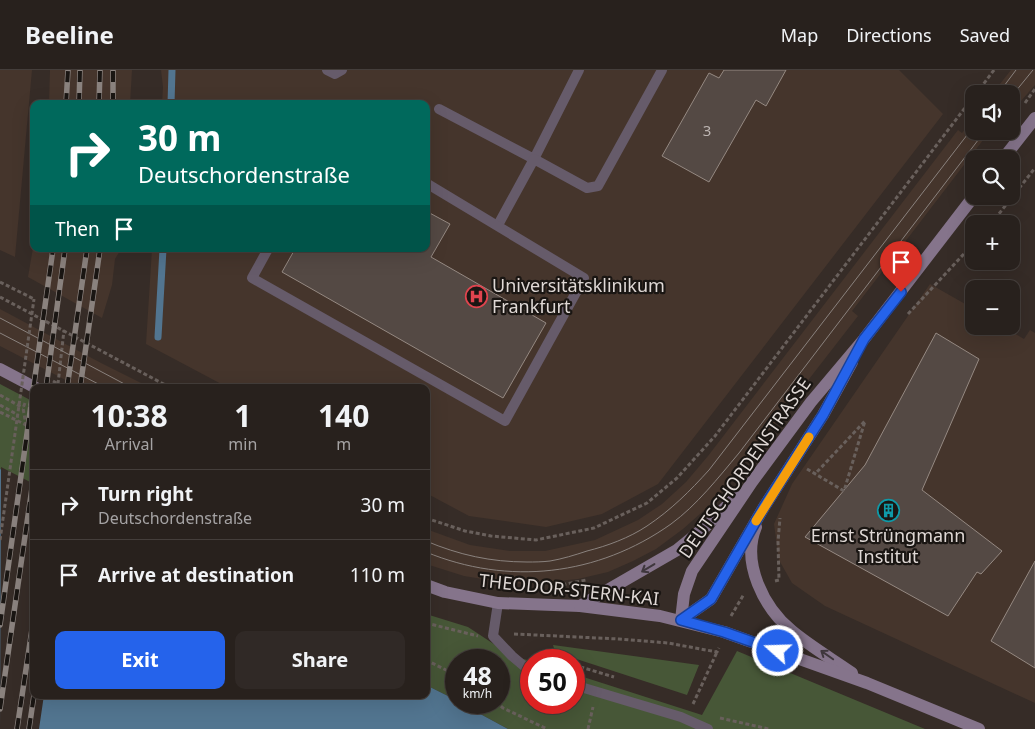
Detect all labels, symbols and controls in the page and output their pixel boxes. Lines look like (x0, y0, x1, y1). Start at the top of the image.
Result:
text: Beeline (25, 18, 114, 51)
text: Map (781, 23, 818, 47)
text: Directions (846, 23, 932, 47)
text: Saved (960, 23, 1010, 47)
map controls (965, 85, 1020, 335)
button: sound (965, 85, 1020, 140)
text: 30 m (138, 114, 221, 161)
icon: right (55, 120, 120, 185)
house number: 3 (703, 120, 711, 140)
button: search (965, 150, 1020, 205)
text: Deutschordenstraße (138, 159, 350, 189)
icon: arrive (110, 215, 138, 243)
button: + (965, 215, 1020, 270)
text: Then (55, 216, 100, 242)
pin (880, 241, 922, 292)
icon: arrive (887, 248, 915, 276)
place label: Universitätsklinikum Frankfurt (492, 273, 665, 318)
button: − (965, 280, 1020, 335)
hospital icon: Universitätsklinikum Frankfurt (464, 284, 488, 308)
street label: DEUTSCHORDENSTRASSE (673, 372, 816, 563)
text: 10:38 (91, 395, 168, 436)
text: 1 (234, 395, 251, 436)
text: 140 (318, 395, 369, 436)
text: Arrival (105, 433, 154, 455)
text: min (228, 433, 257, 455)
text: m (336, 433, 351, 455)
text: Turn right (98, 481, 193, 507)
icon: right (55, 491, 83, 519)
text: 30 m (361, 492, 405, 518)
building icon: Ernst Strüngmann Institut (876, 499, 900, 523)
text: Deutschordenstraße (98, 507, 252, 529)
place label: Ernst Strüngmann Institut (811, 523, 965, 568)
icon: arrive (55, 561, 83, 589)
text: Arrive at destination (98, 562, 294, 588)
text: 110 m (350, 562, 405, 588)
one-way arrow (641, 564, 655, 574)
street label: THEODOR-STERN-KAI (478, 568, 660, 610)
position arrow (751, 624, 803, 676)
button: Exit (55, 631, 225, 689)
button: Share (235, 631, 405, 689)
speed limit sign: 50 (520, 649, 585, 714)
one-way arrow (820, 650, 834, 660)
text: 48 (463, 658, 492, 692)
text: km/h (463, 685, 492, 702)

